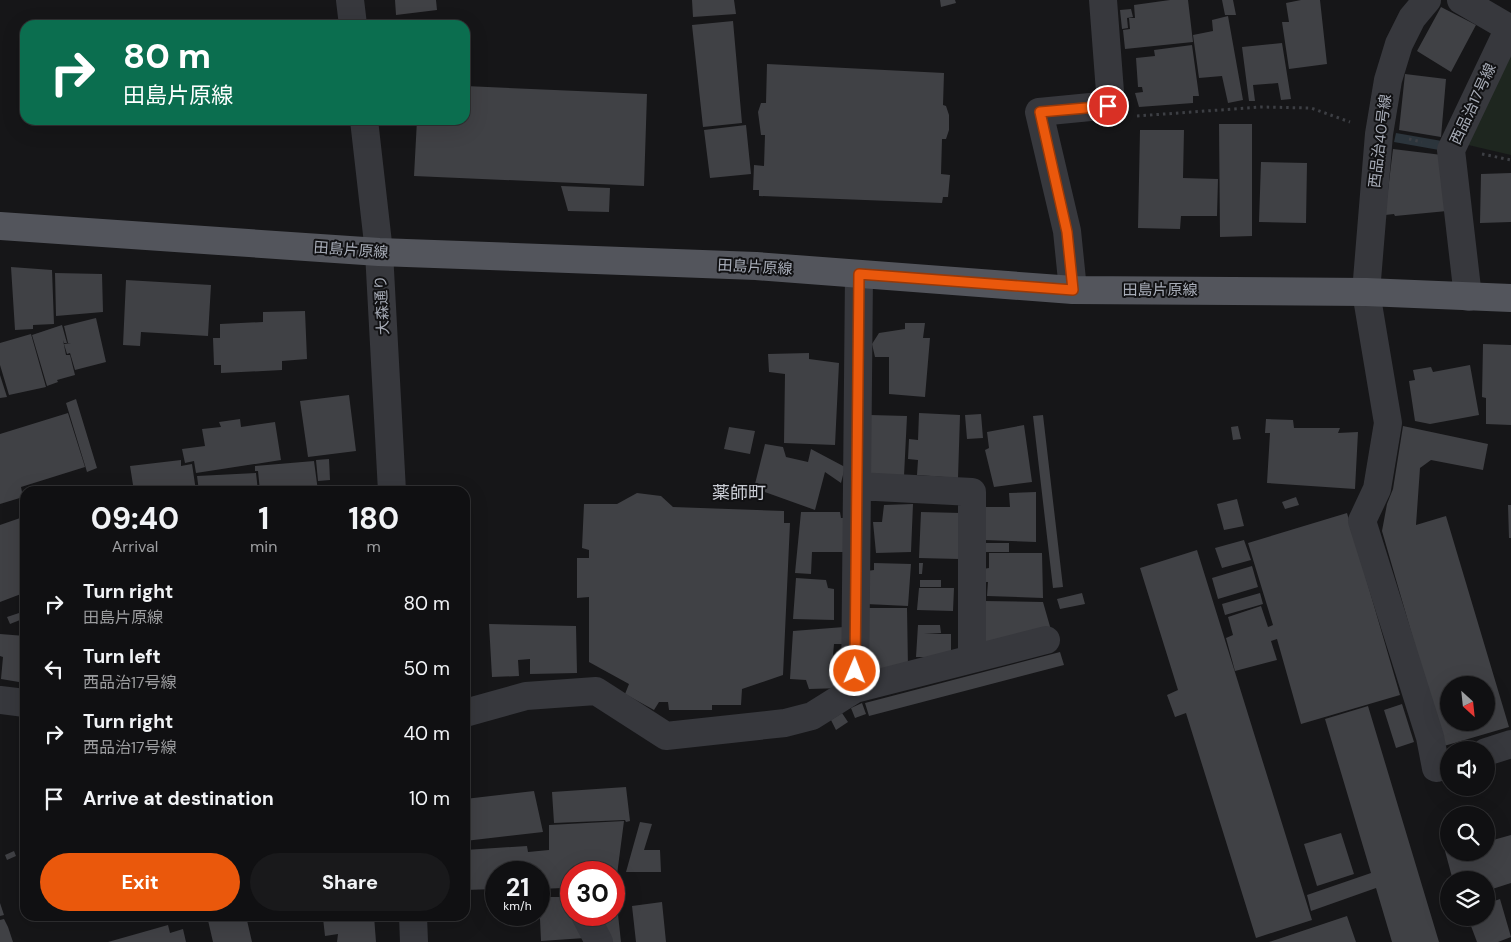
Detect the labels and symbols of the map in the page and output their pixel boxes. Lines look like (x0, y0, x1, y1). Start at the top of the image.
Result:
street label: 西品治17号線 (1445, 60, 1501, 148)
pin (1087, 85, 1129, 127)
street label: 西品治40号線 (1364, 93, 1396, 189)
street label: 田島片原線 (313, 237, 389, 263)
street label: 田島片原線 (717, 255, 793, 279)
street label: 大森通り (370, 275, 394, 335)
street label: 田島片原線 (1122, 280, 1198, 300)
district label: 薬師町 (712, 481, 766, 505)
position arrow (828, 644, 880, 696)
north arrow (1440, 676, 1495, 731)
speed limit sign: 30 (560, 861, 625, 926)

